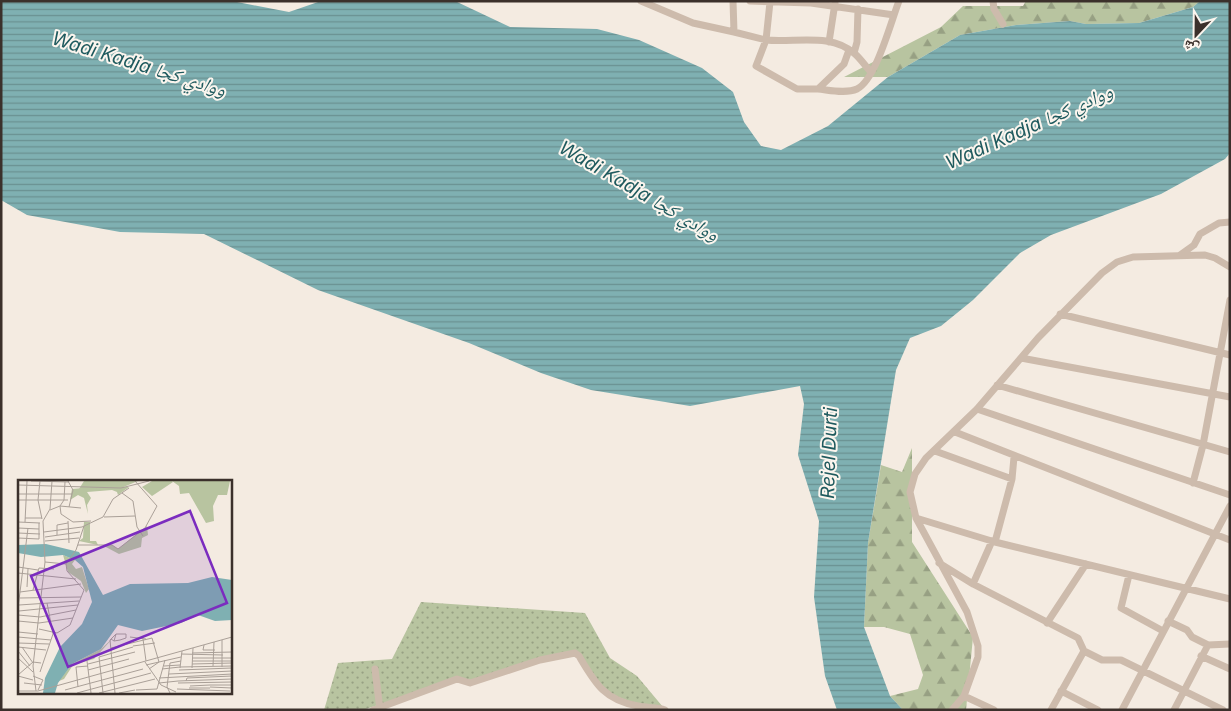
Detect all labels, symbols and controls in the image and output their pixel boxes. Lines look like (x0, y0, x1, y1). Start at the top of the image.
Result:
north arrow (1171, 10, 1221, 60)
water label: Wadi Kadja ووادي كجا (48, 27, 229, 105)
text: ش (1181, 36, 1201, 58)
water label: Wadi Kadja ووادي كجا (942, 80, 1118, 178)
water label: Wadi Kadja ووادي كجا (553, 136, 723, 249)
water label: Rejel Durti (816, 406, 842, 499)
inset map (18, 480, 231, 694)

